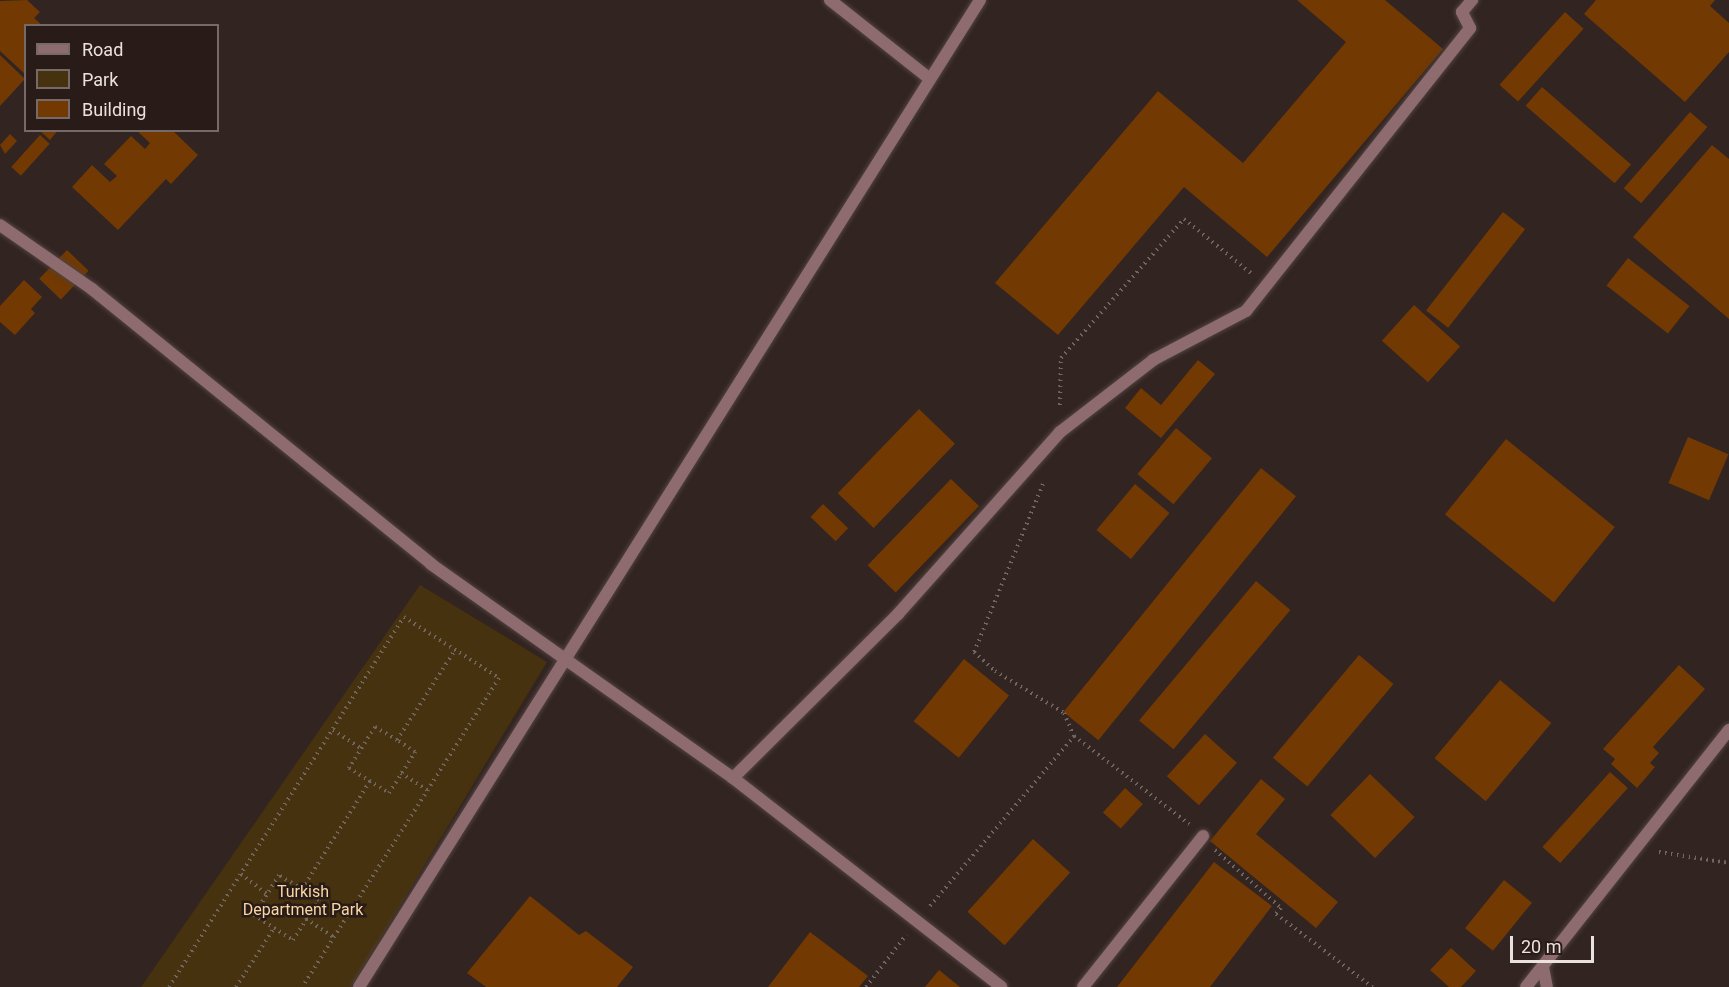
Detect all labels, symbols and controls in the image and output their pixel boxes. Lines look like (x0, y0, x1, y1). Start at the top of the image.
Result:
legend (24, 24, 219, 132)
text: Road (82, 39, 123, 60)
text: Park (82, 69, 118, 90)
text: Building (82, 99, 146, 120)
park label: Turkish Department Park (243, 882, 363, 920)
scale bar (1513, 924, 1597, 962)
text: 20 m (1521, 936, 1561, 957)

